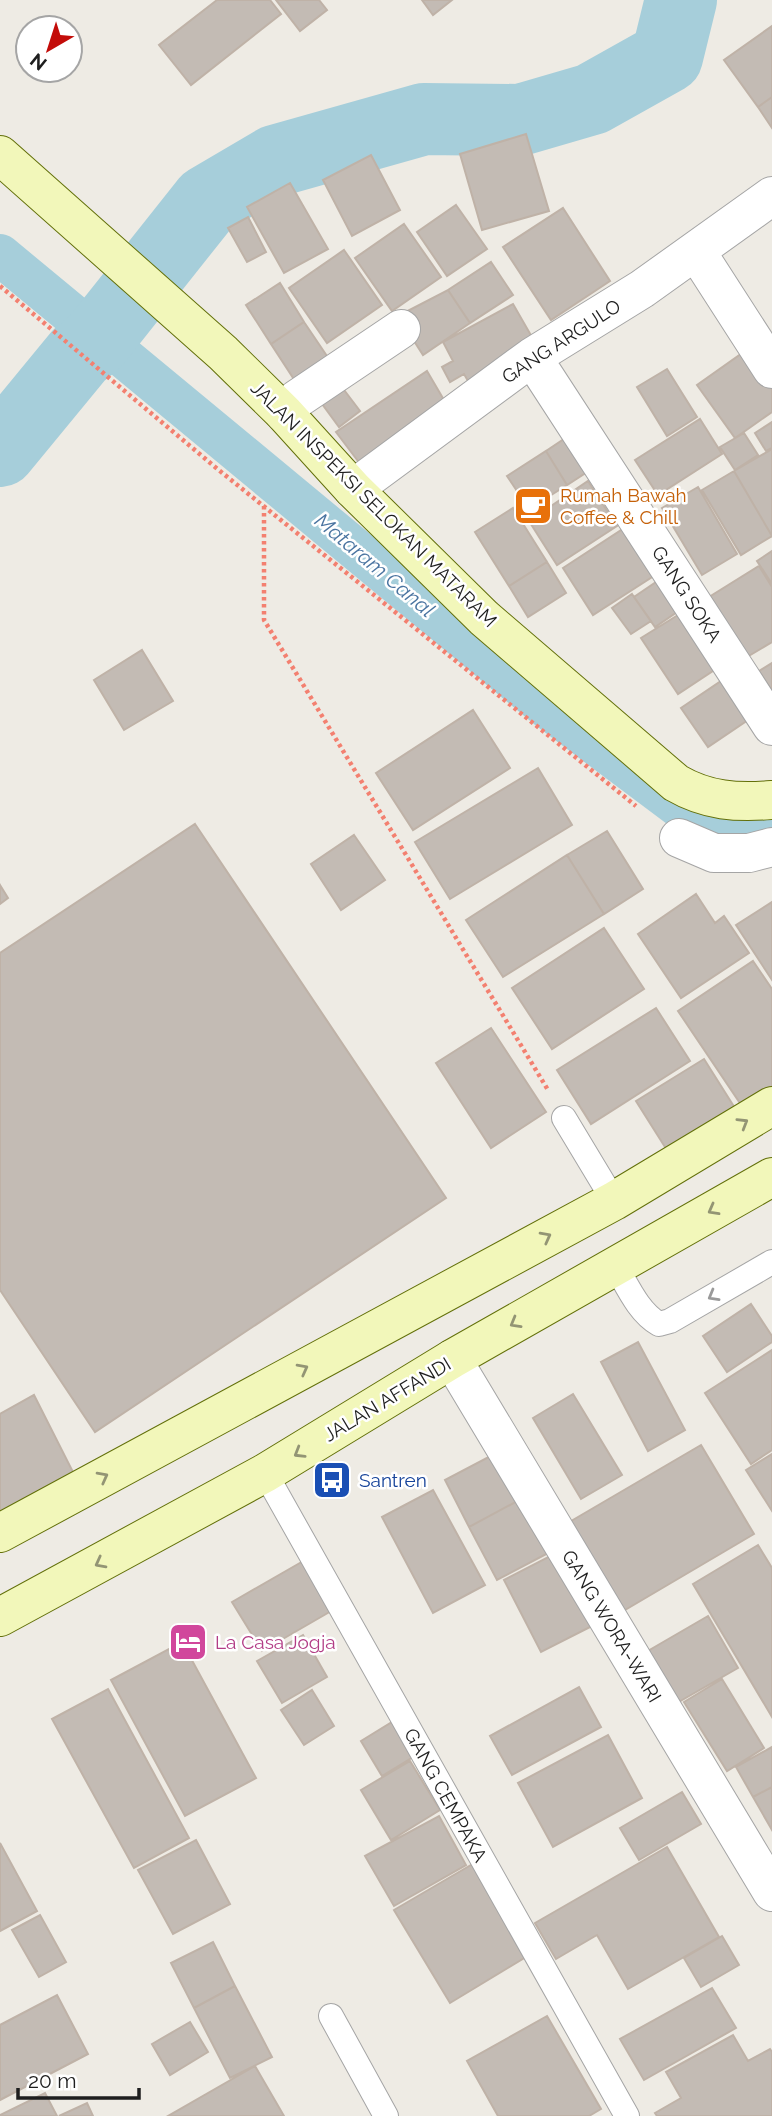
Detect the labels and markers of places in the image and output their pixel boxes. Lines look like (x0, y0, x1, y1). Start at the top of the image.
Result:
place label: Rumah Bawah Coffee & Chill (560, 484, 687, 528)
cafe icon: Rumah Bawah Coffee & Chill (512, 485, 554, 527)
bus stop icon: Santren (311, 1459, 353, 1501)
place label: Santren (359, 1469, 427, 1491)
hotel icon: La Casa Jogja (167, 1621, 209, 1663)
place label: La Casa Jogja (215, 1631, 336, 1653)

